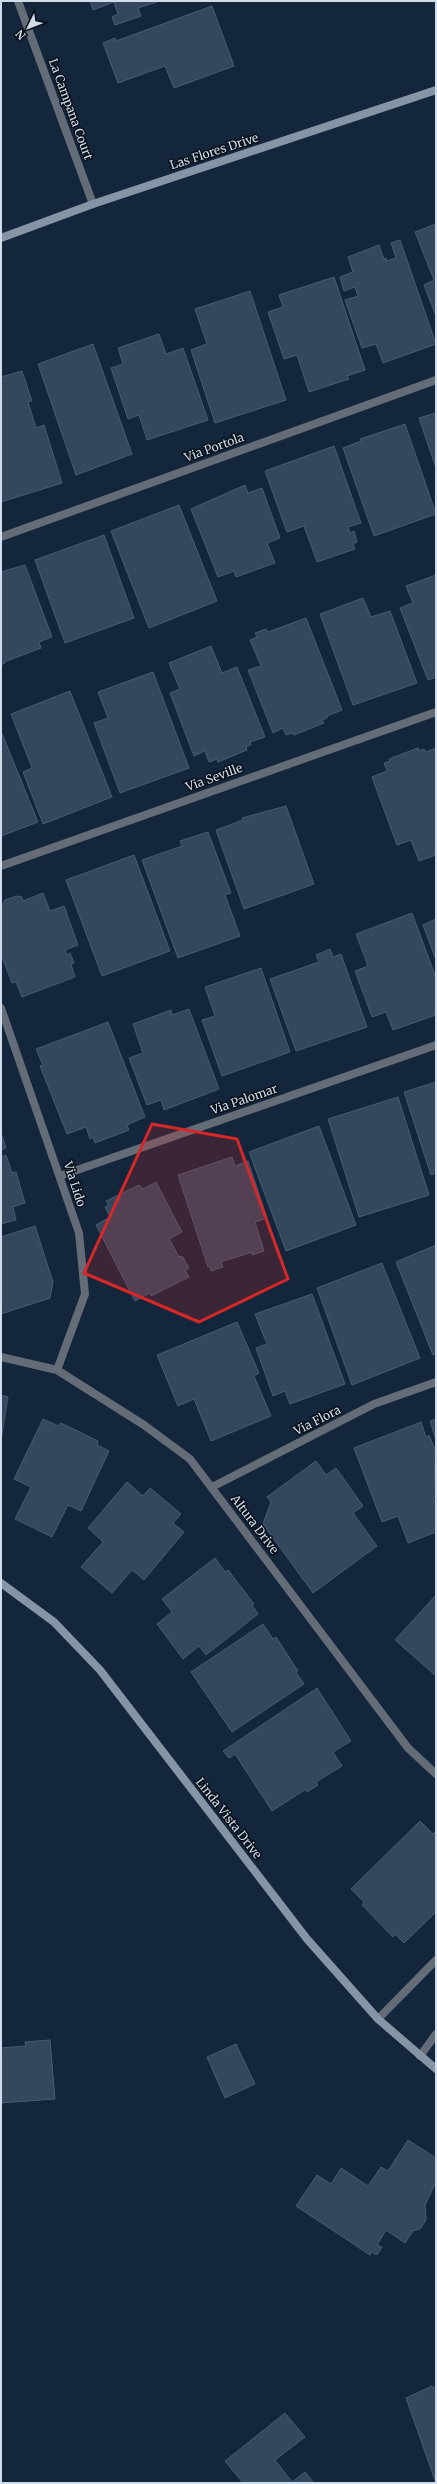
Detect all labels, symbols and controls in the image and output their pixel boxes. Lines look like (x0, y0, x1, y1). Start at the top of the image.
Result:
north arrow (8, 8, 48, 48)
text: N (12, 27, 29, 43)
street label: La Campana Court (46, 56, 96, 162)
street label: Las Flores Drive (168, 130, 260, 172)
street label: Via Portola (181, 429, 246, 465)
street label: Via Seville (183, 760, 244, 795)
street label: Via Palomar (208, 1080, 280, 1118)
street label: Via Lido (60, 1159, 89, 1208)
street label: Via Flora (290, 1402, 344, 1439)
street label: Altura Drive (227, 1491, 282, 1556)
street label: Linda Vista Drive (193, 1774, 265, 1862)

